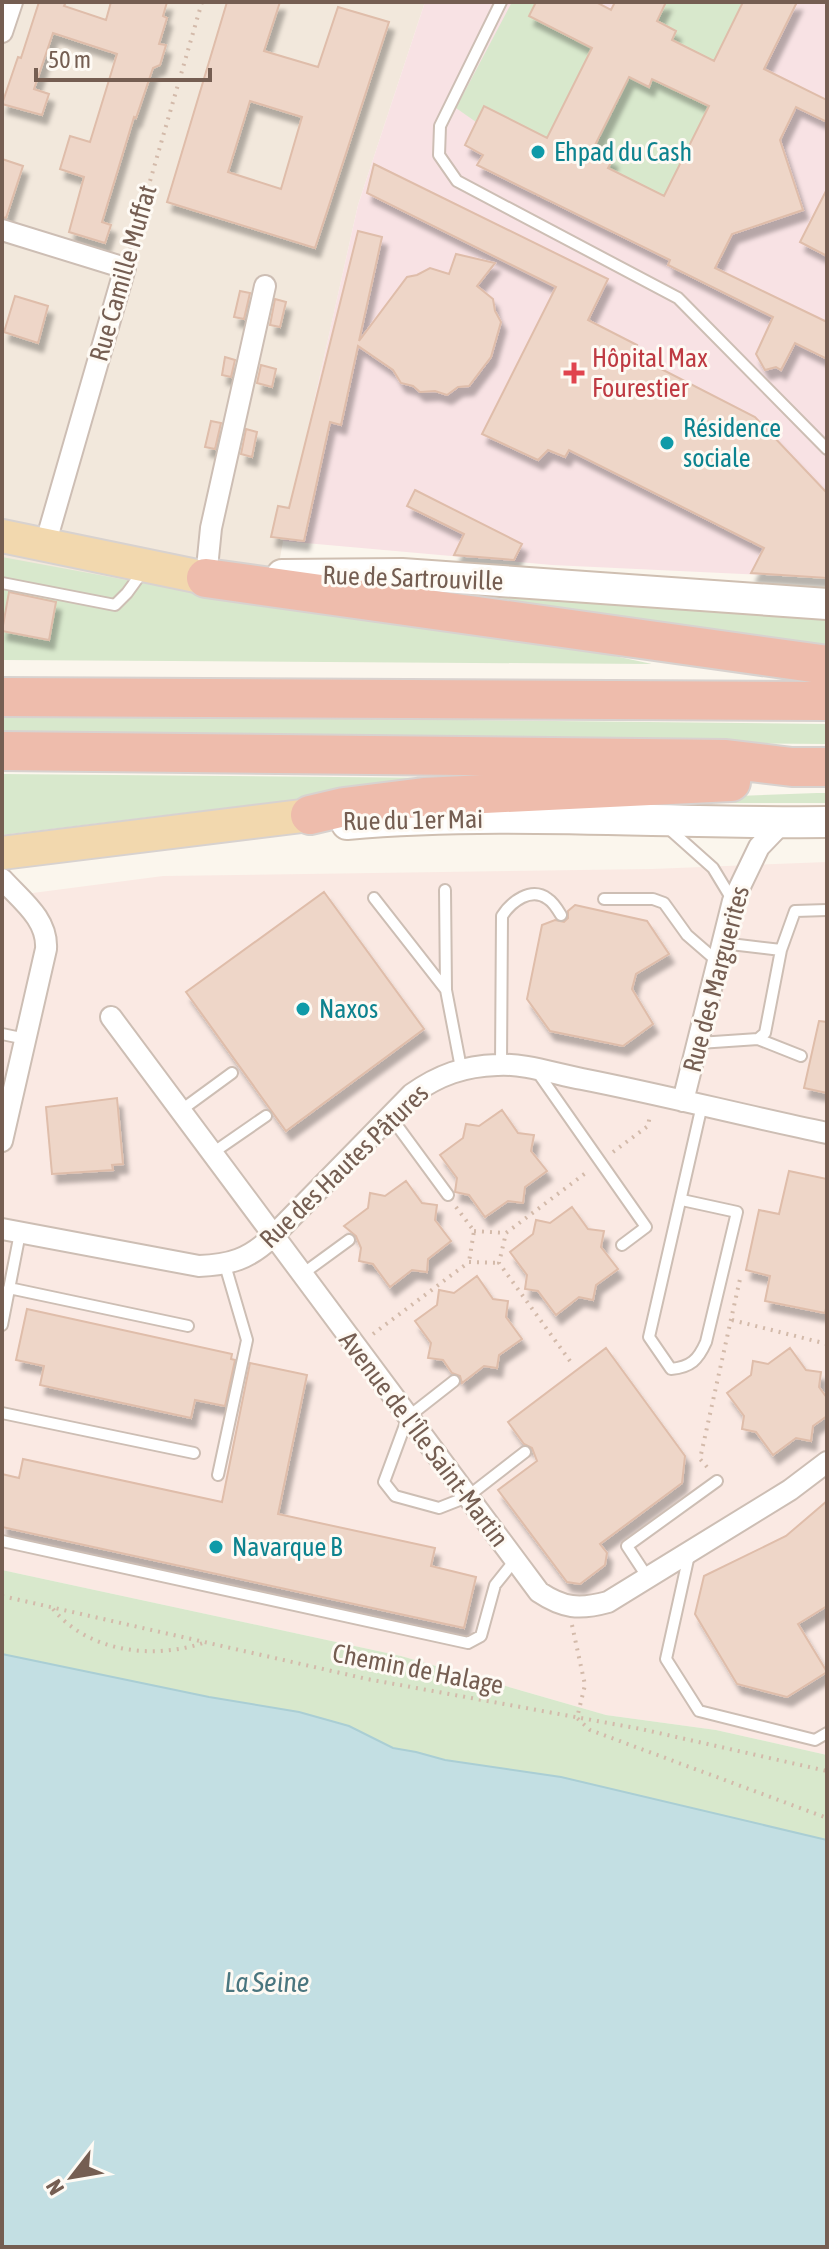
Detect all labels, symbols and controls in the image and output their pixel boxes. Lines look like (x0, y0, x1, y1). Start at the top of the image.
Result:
scale bar (36, 32, 210, 82)
text: 50 m (48, 46, 91, 73)
place label: Ehpad du Cash (554, 137, 692, 167)
marker: Ehpad du Cash (529, 143, 547, 161)
street label: Rue Camille Muffat (84, 181, 162, 365)
place label: Hôpital Max Fourestier (592, 343, 708, 403)
marker: Hôpital Max Fourestier (563, 362, 585, 384)
place label: Résidence sociale (683, 413, 781, 473)
marker: Résidence sociale (658, 434, 676, 452)
street label: Rue de Sartrouville (322, 560, 504, 596)
street label: Rue du 1er Mai (343, 804, 483, 836)
street label: Rue des Marguerites (677, 883, 755, 1075)
place label: Naxos (319, 994, 378, 1024)
marker: Naxos (294, 1000, 312, 1018)
street label: Rue des Hautes Pâtures (254, 1078, 434, 1254)
street label: Avenue de l'Île Saint-Martin (333, 1326, 515, 1552)
place label: Navarque B (232, 1532, 343, 1562)
marker: Navarque B (207, 1538, 225, 1556)
street label: Chemin de Halage (330, 1638, 506, 1700)
water label: La Seine (225, 1966, 309, 1998)
north arrow (32, 2137, 112, 2217)
text: N (40, 2175, 69, 2200)

